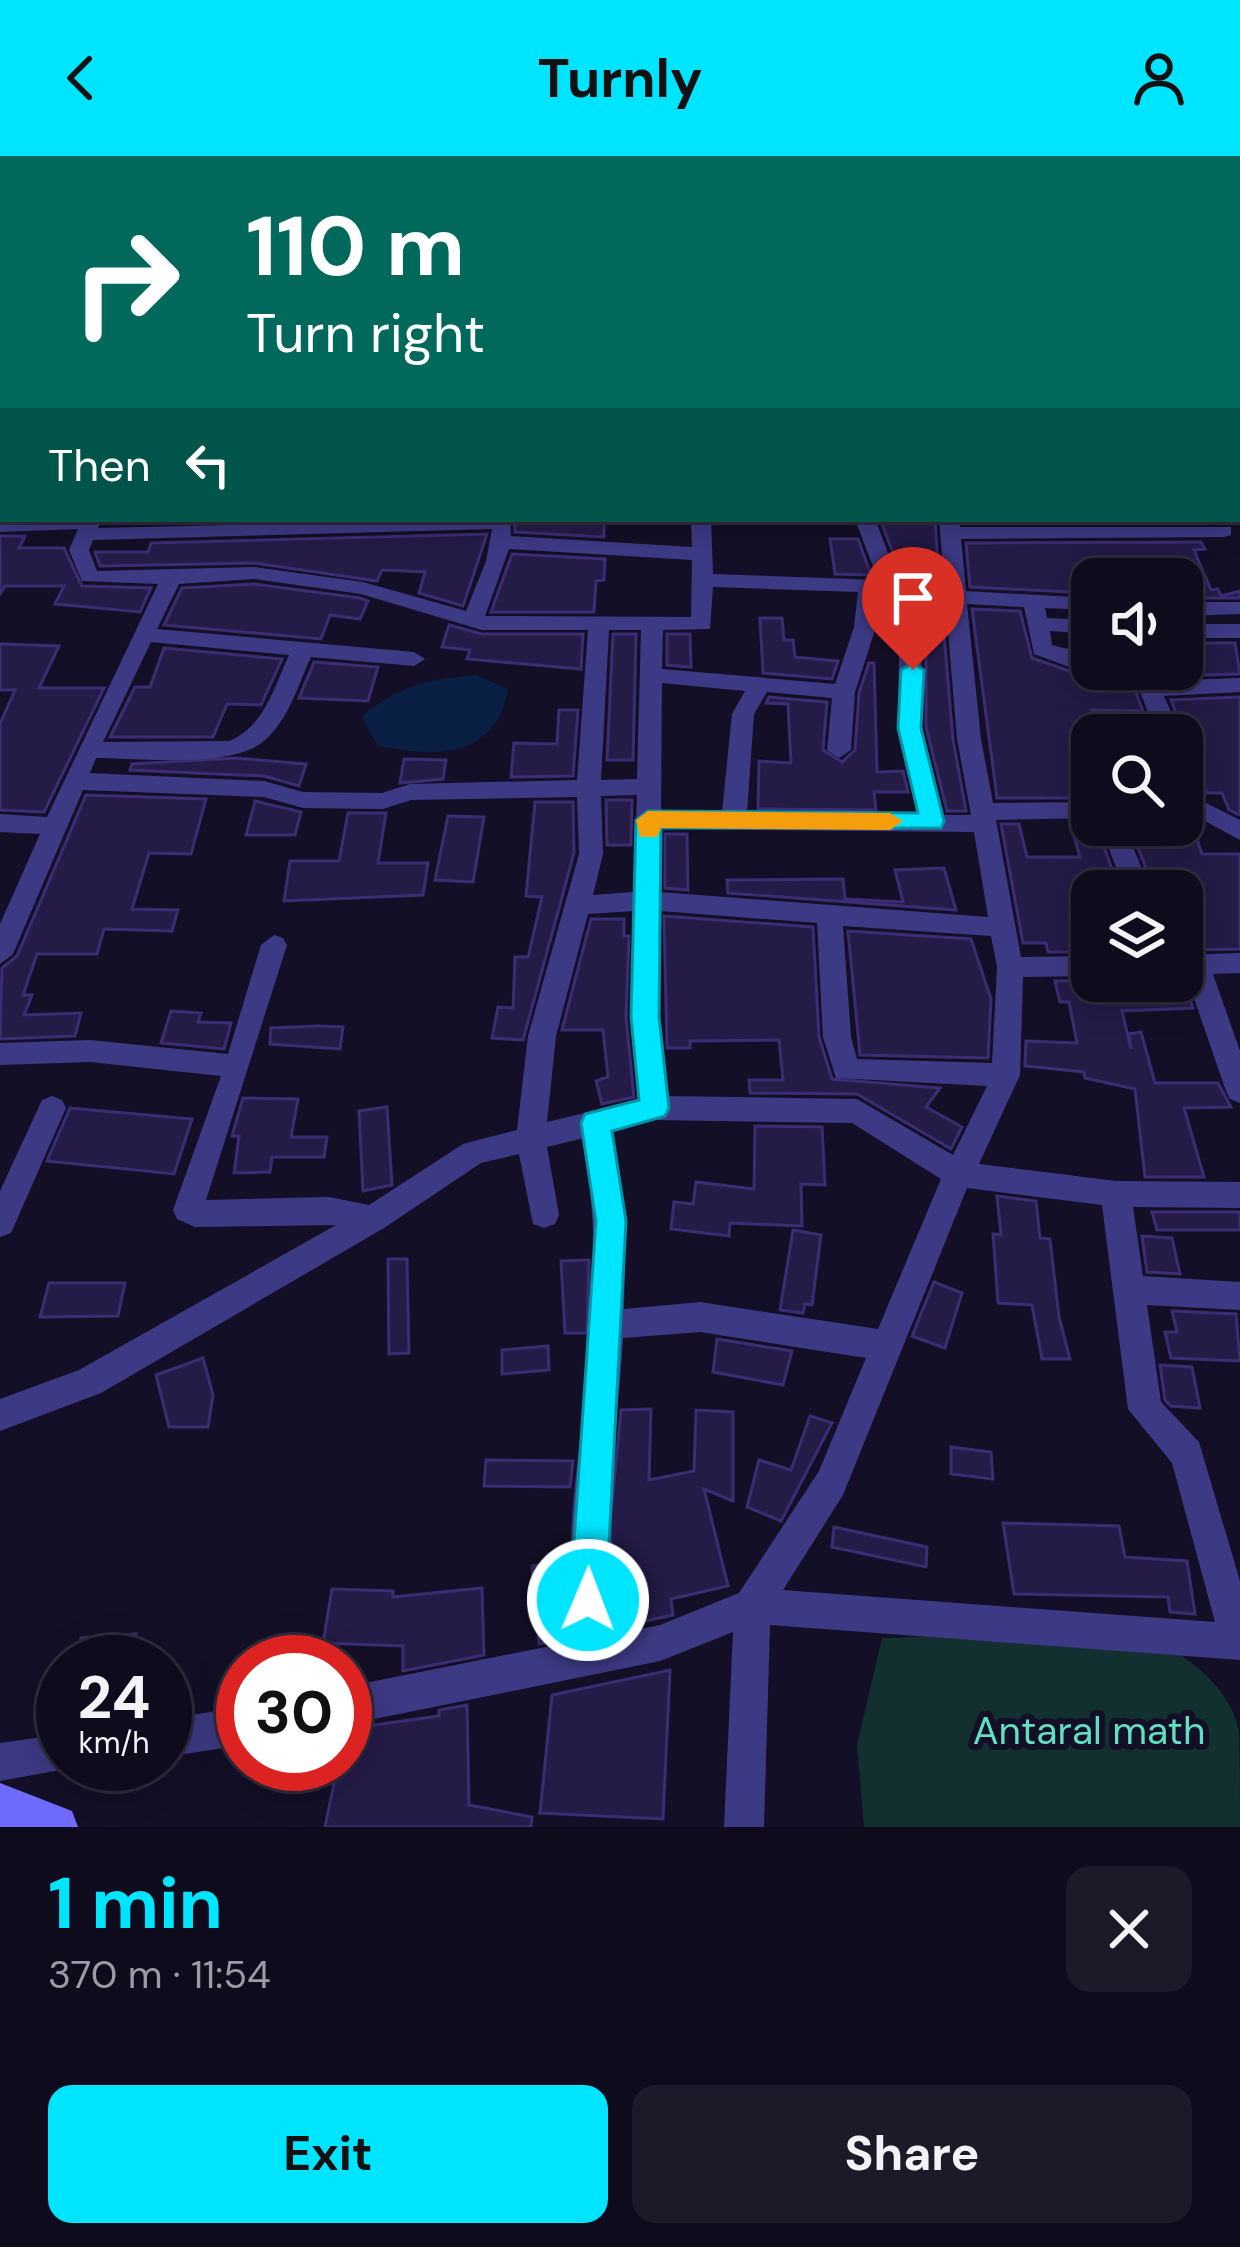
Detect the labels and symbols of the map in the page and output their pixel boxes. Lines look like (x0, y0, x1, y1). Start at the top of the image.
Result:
pin (862, 547, 964, 670)
position arrow (525, 1537, 651, 1663)
speed limit sign: 30 (216, 1635, 372, 1791)
park label: Antaral math (973, 1705, 1205, 1756)

